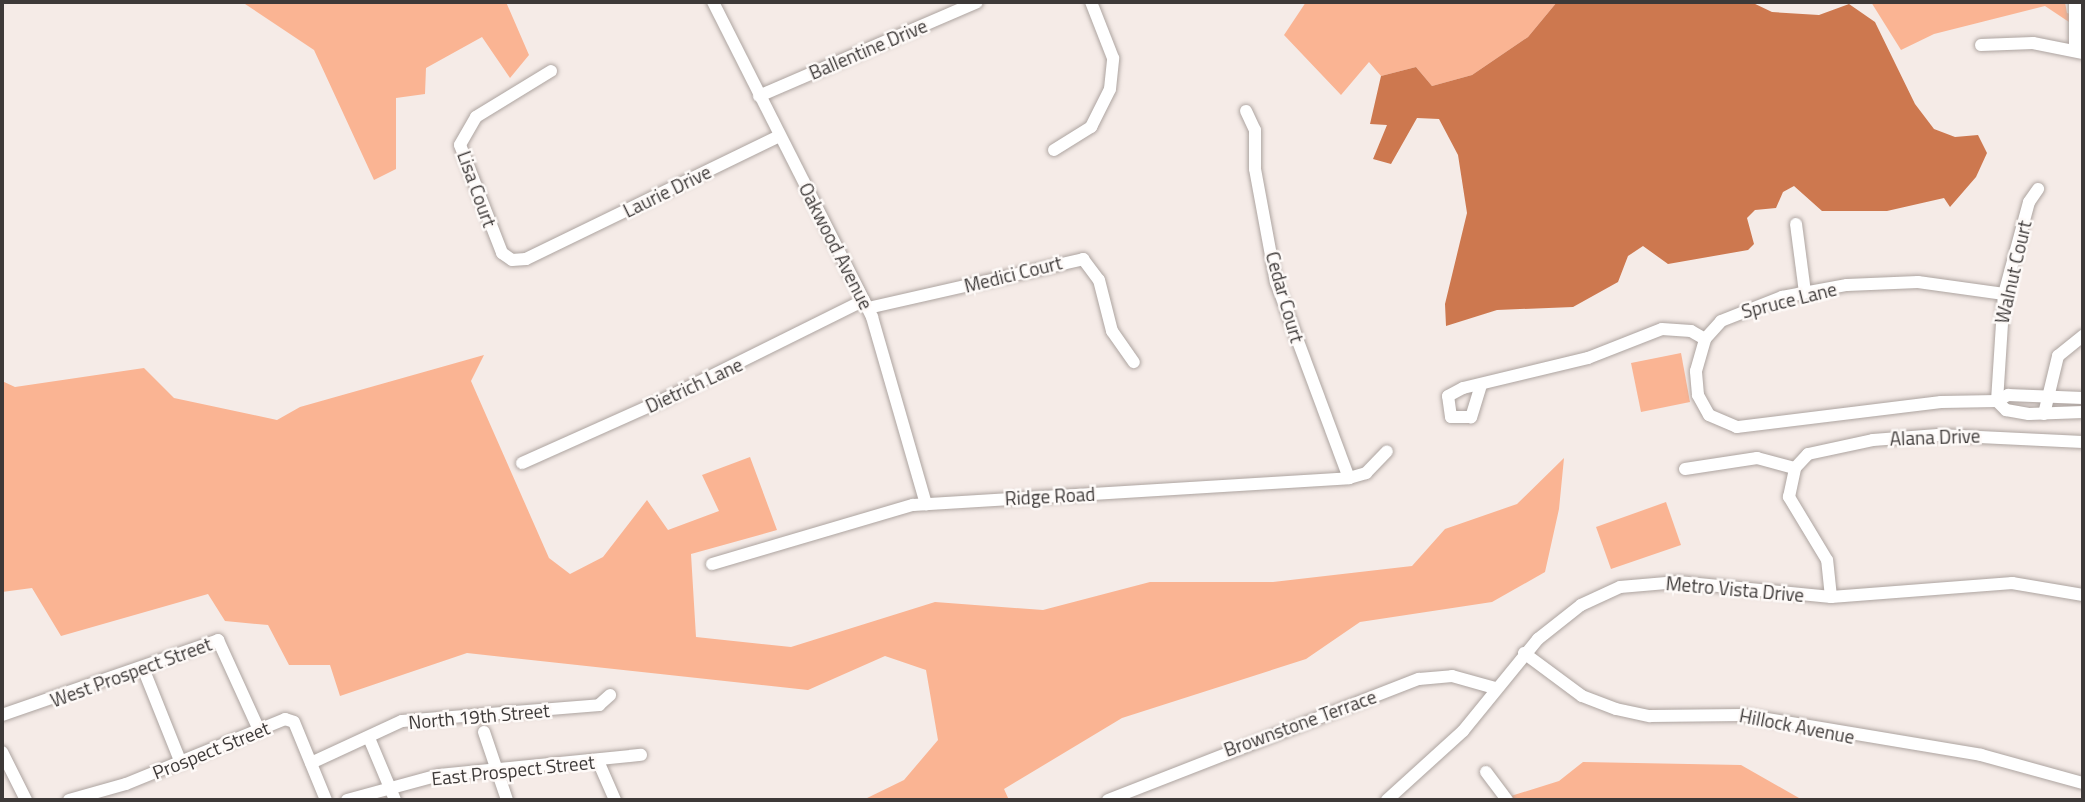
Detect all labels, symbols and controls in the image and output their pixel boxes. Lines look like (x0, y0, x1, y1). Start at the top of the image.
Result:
street label: Ballentine Drive (806, 14, 930, 84)
street label: Lisa Court (453, 148, 501, 230)
street label: Laurie Drive (619, 160, 715, 222)
street label: Oakwood Avenue (794, 179, 878, 313)
street label: Walnut Court (1990, 218, 2036, 326)
street label: Cedar Court (1261, 249, 1309, 345)
street label: Medici Court (962, 251, 1064, 297)
street label: Spruce Lane (1739, 277, 1839, 323)
street label: Dietrich Lane (642, 353, 746, 417)
street label: Alana Drive (1889, 424, 1981, 450)
street label: Ridge Road (1004, 482, 1096, 510)
street label: Metro Vista Drive (1665, 572, 1805, 606)
street label: West Prospect Street (47, 632, 215, 712)
street label: Brownstone Terrace (1221, 685, 1379, 761)
street label: North 19th Street (407, 698, 551, 734)
street label: Hillock Avenue (1738, 704, 1856, 748)
street label: Prospect Street (149, 716, 273, 784)
street label: East Prospect Street (430, 750, 596, 790)

